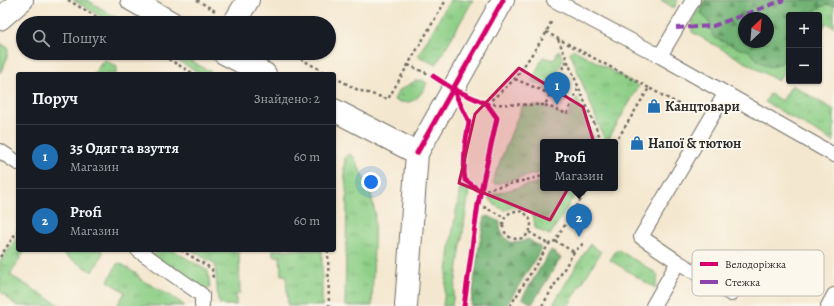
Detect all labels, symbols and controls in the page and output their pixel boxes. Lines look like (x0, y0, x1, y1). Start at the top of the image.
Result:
north arrow (738, 12, 774, 48)
map controls (786, 12, 822, 84)
button: + (786, 12, 822, 48)
search box (16, 16, 336, 60)
icon: search (30, 27, 52, 49)
text: Пошук (62, 28, 107, 48)
button: − (786, 48, 822, 84)
pin: 1 (544, 72, 570, 105)
text: Поруч (32, 87, 78, 110)
text: Знайдено: 2 (254, 90, 320, 107)
place label: Канцтовари (665, 97, 740, 116)
shop icon: Канцтовари (646, 98, 662, 114)
place label: Напої & тютюн (648, 134, 741, 153)
shop icon: Напої & тютюн (629, 135, 645, 151)
text: 35 Одяг та взуття (70, 138, 179, 158)
popup (540, 139, 618, 191)
text: Profi (554, 147, 586, 167)
text: 1 (43, 148, 47, 165)
text: 60 m (294, 148, 320, 165)
text: Магазин (70, 158, 119, 175)
text: Магазин (554, 167, 604, 184)
your location (361, 172, 381, 192)
text: Profi (70, 202, 102, 222)
pin: 2 (566, 204, 592, 237)
text: 2 (42, 212, 48, 229)
text: 60 m (294, 212, 320, 229)
text: Магазин (70, 222, 119, 239)
legend (692, 250, 824, 296)
text: Велодоріжка (725, 257, 787, 272)
text: Стежка (725, 275, 761, 290)

